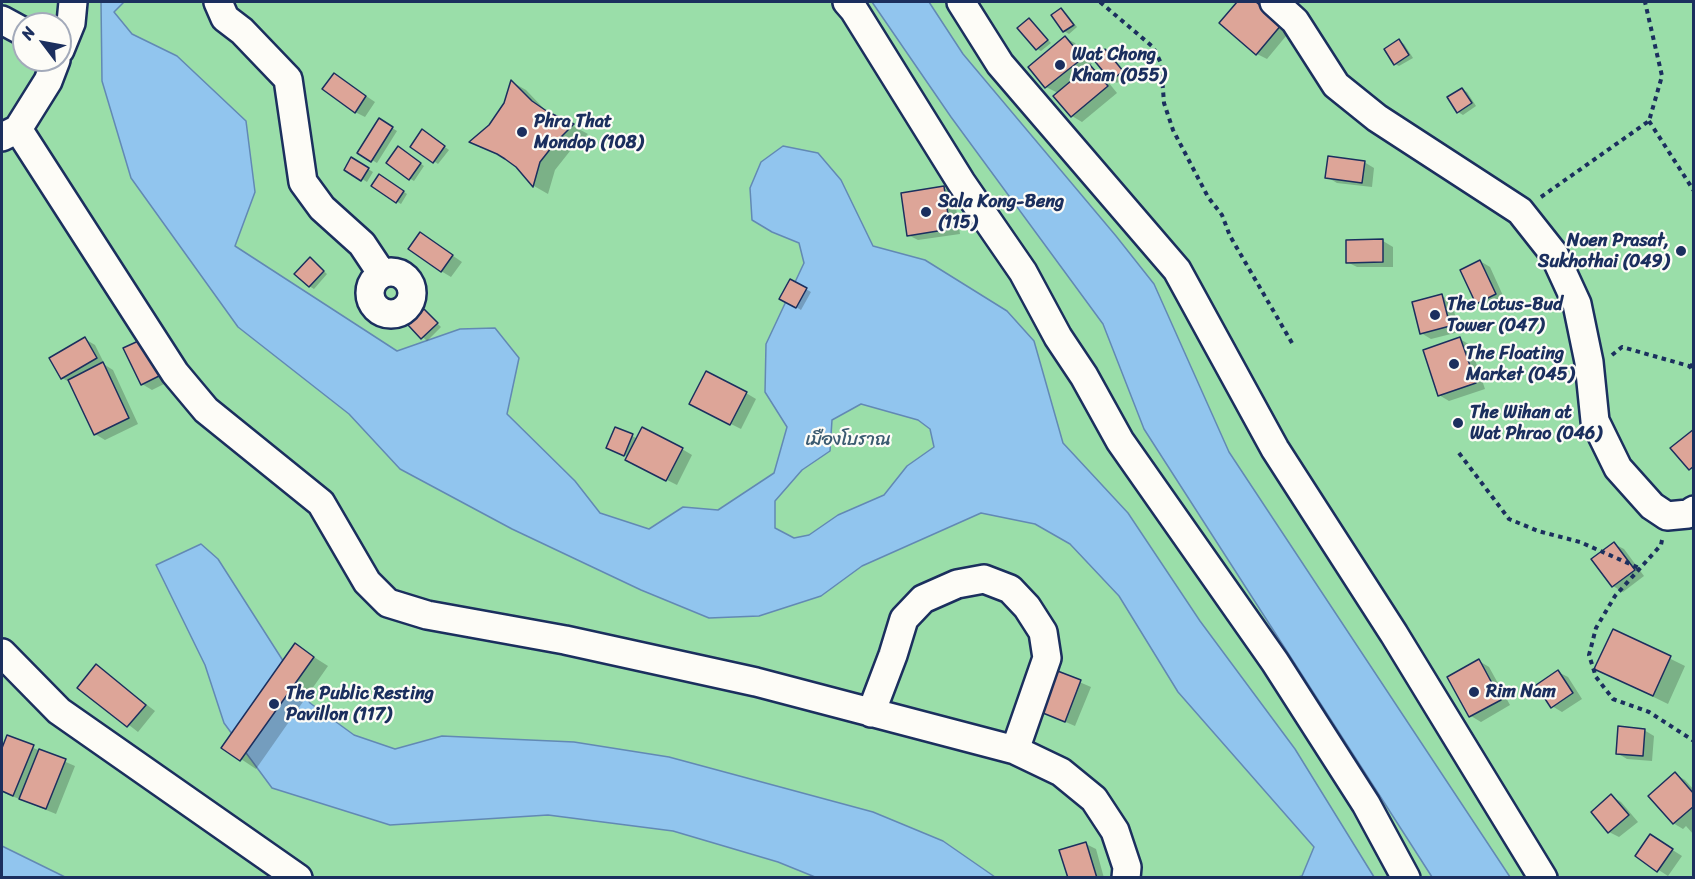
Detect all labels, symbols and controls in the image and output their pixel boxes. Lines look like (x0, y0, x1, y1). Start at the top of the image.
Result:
north arrow (12, 12, 72, 72)
text: N (13, 21, 43, 46)
place label: Wat Chong Kham (055) (1072, 44, 1166, 86)
marker: Wat Chong Kham (055) (1053, 58, 1067, 72)
place label: Phra That Mondop (108) (534, 111, 643, 154)
marker: Phra That Mondop (108) (515, 125, 529, 139)
place label: Sala Kong-Beng (115) (938, 191, 1064, 234)
marker: Sala Kong-Beng (115) (919, 205, 933, 219)
place label: Noen Prasat, Sukhothai (049) (1538, 230, 1669, 272)
marker: Noen Prasat, Sukhothai (049) (1674, 244, 1688, 258)
place label: The Lotus-Bud Tower (047) (1447, 294, 1563, 336)
marker: The Lotus-Bud Tower (047) (1428, 308, 1442, 322)
place label: The Floating Market (045) (1466, 343, 1574, 386)
marker: The Floating Market (045) (1447, 357, 1461, 371)
place label: The Wihan at Wat Phrao (046) (1470, 402, 1602, 444)
marker: The Wihan at Wat Phrao (046) (1451, 416, 1465, 430)
park label: เมืองโบราณ (805, 429, 891, 451)
place label: Rim Nam (1486, 681, 1556, 703)
place label: The Public Resting Pavillon (117) (286, 683, 434, 726)
marker: Rim Nam (1467, 685, 1481, 699)
marker: The Public Resting Pavillon (117) (267, 697, 281, 711)

